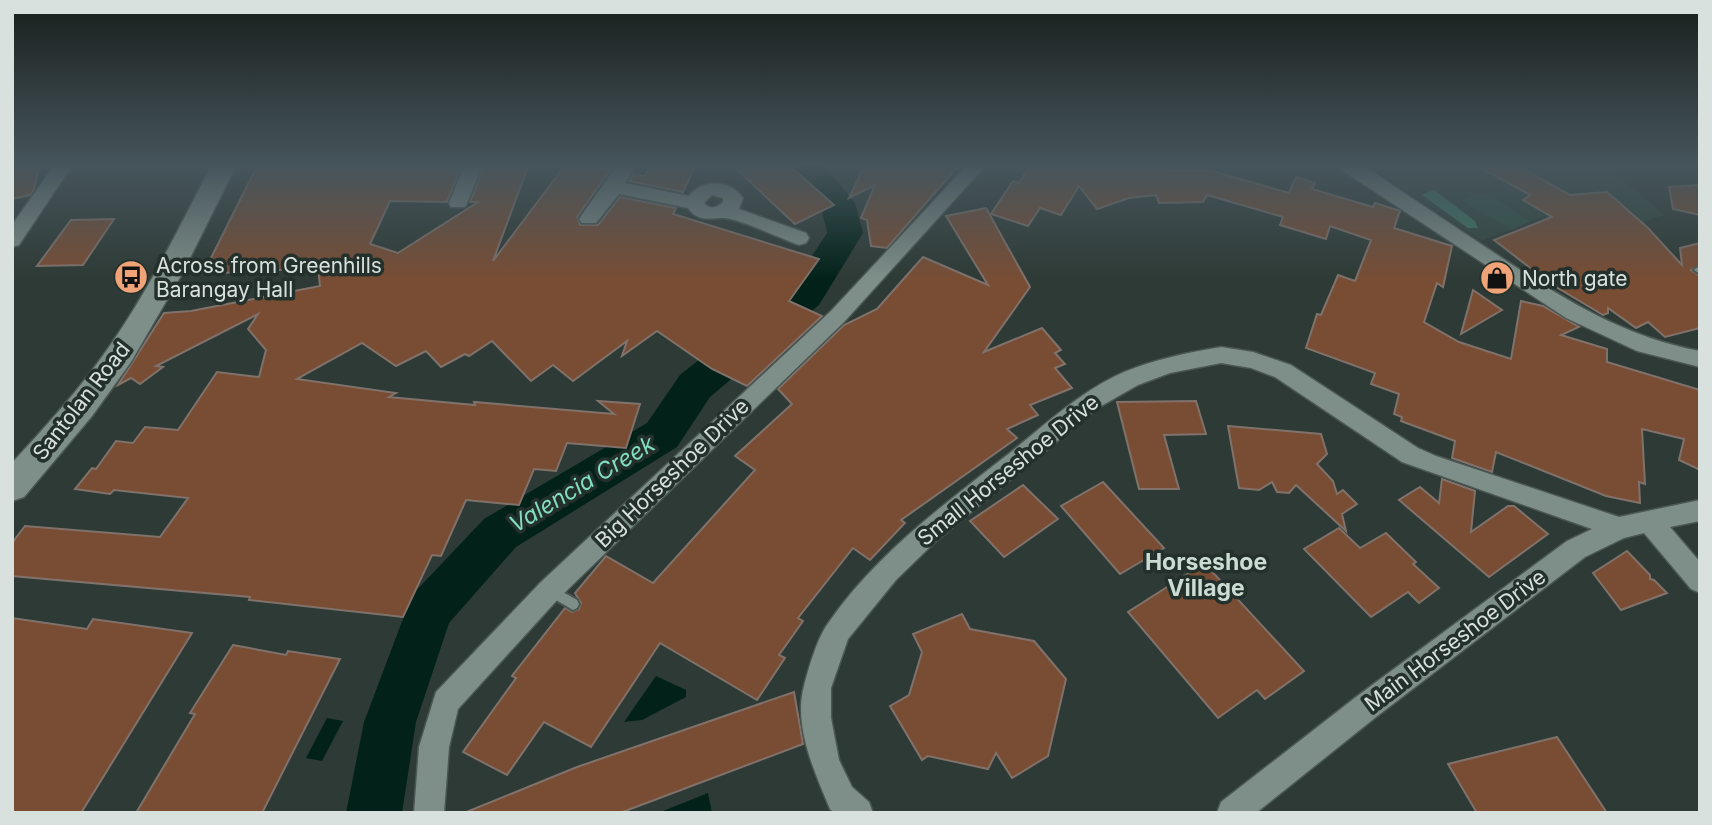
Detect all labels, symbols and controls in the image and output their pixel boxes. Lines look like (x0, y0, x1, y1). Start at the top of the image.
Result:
place label: Across from Greenhills Barangay Hall (156, 253, 382, 302)
bus stop icon: Across from Greenhills Barangay Hall (112, 258, 150, 296)
shop icon: North gate (1478, 259, 1516, 297)
place label: North gate (1522, 266, 1627, 291)
street label: Santolan Road (27, 337, 135, 465)
street label: Small Horseshoe Drive (912, 389, 1104, 551)
street label: Big Horseshoe Drive (590, 393, 754, 553)
water label: Valencia Creek (504, 429, 660, 538)
district label: Horseshoe Village (1145, 548, 1267, 602)
street label: Main Horseshoe Drive (1360, 564, 1550, 716)

